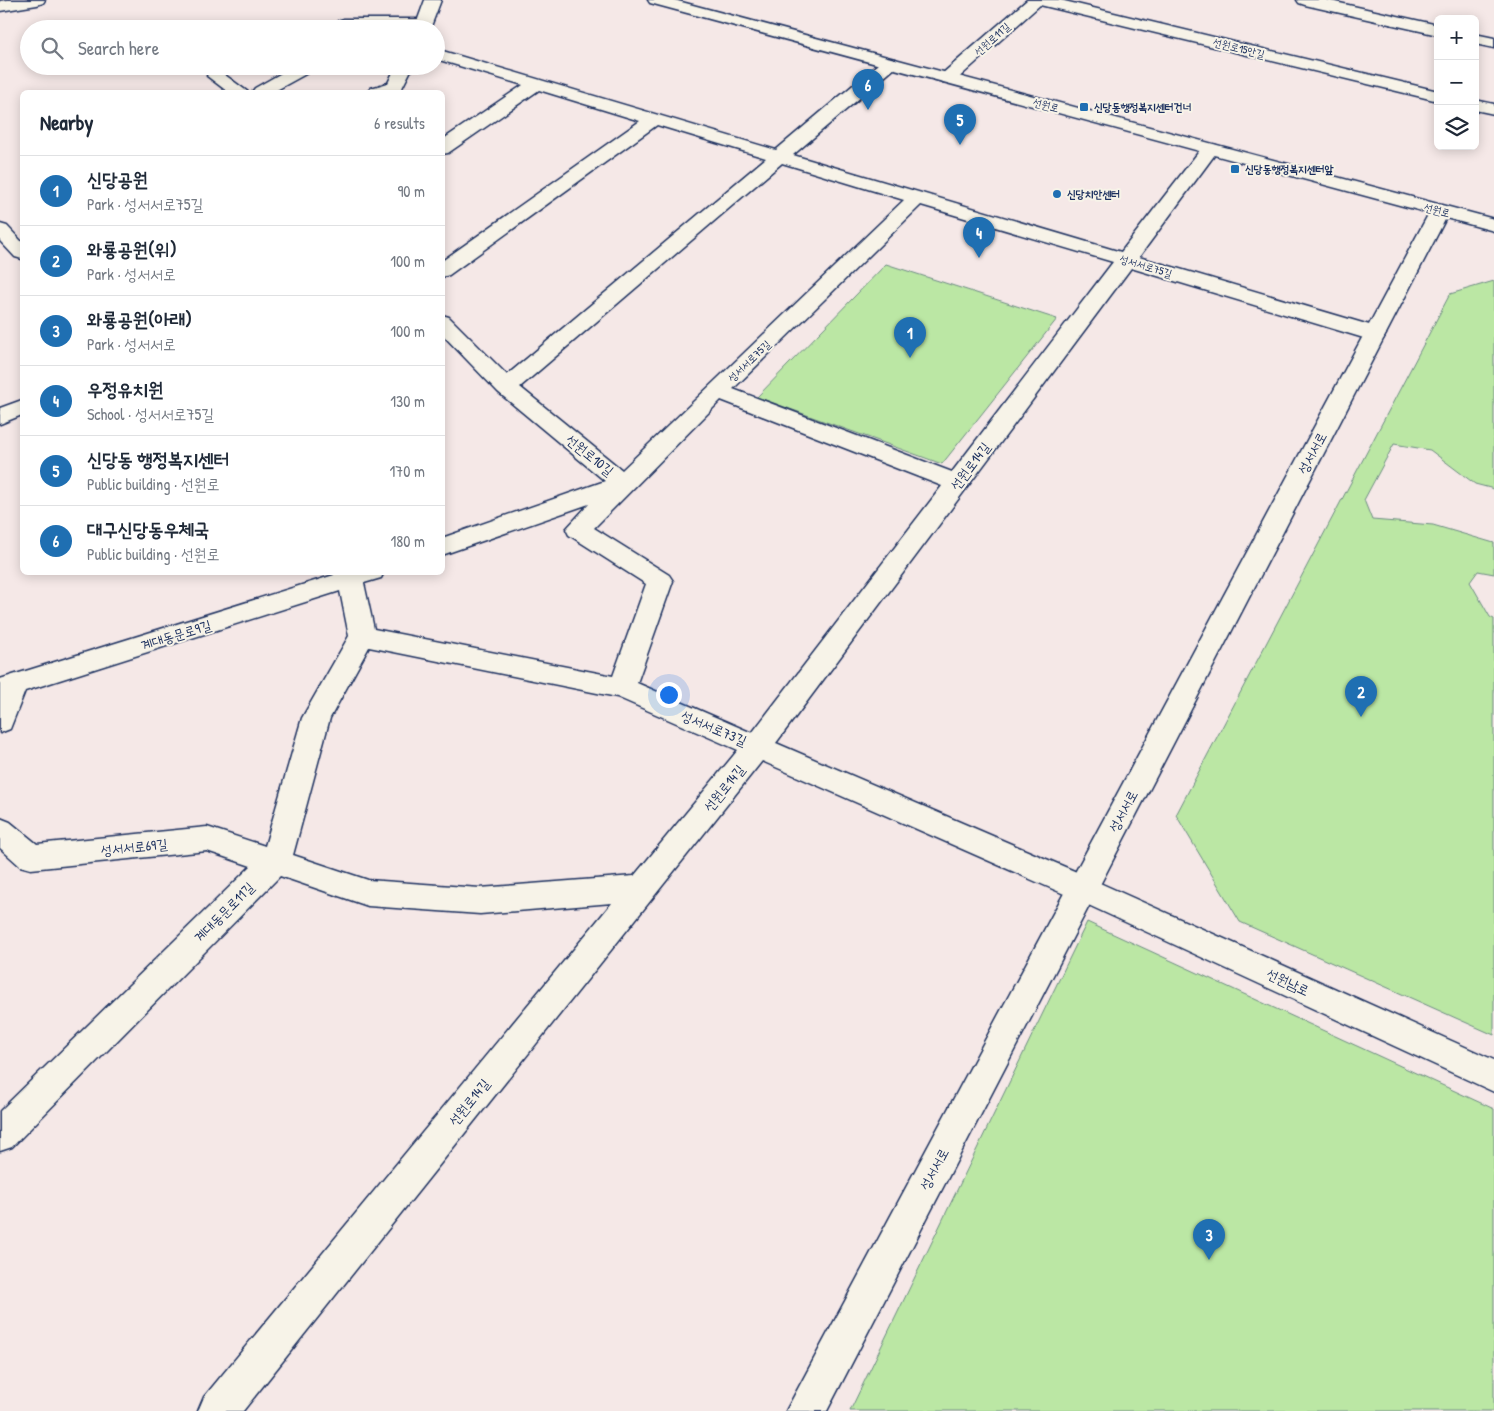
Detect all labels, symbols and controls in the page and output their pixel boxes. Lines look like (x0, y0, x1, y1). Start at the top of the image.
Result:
map controls (1434, 15, 1479, 150)
button: + (1434, 15, 1479, 60)
street label: 선원로11길 (971, 19, 1013, 59)
search box (20, 20, 445, 75)
icon: search (38, 34, 66, 62)
text: Search here (78, 35, 159, 61)
street label: 선원로15안길 (1212, 35, 1267, 61)
button: − (1434, 60, 1479, 105)
pin: 6 (852, 69, 884, 110)
street label: 선원로 (1031, 95, 1061, 115)
place label: 신당동행정복지센터건너 (1094, 100, 1192, 114)
marker: 신당동행정복지센터건너 (1078, 101, 1090, 113)
pin: 5 (944, 104, 976, 145)
button: layers (1434, 105, 1479, 150)
text: Nearby (40, 108, 93, 137)
text: 6 results (374, 112, 425, 134)
place label: 신당동행정복지센터앞 (1245, 162, 1334, 176)
marker: 신당동행정복지센터앞 (1229, 163, 1241, 175)
text: 신당공원 (87, 166, 148, 192)
text: 1 (53, 180, 59, 202)
text: 90 m (397, 180, 425, 202)
place label: 신당치안센터 (1067, 187, 1120, 201)
marker: 신당치안센터 (1051, 188, 1063, 200)
text: Park · 성서서로75길 (87, 193, 203, 215)
street label: 선원로 (1422, 200, 1452, 220)
pin: 4 (963, 217, 995, 258)
text: 와룡공원(위) (87, 236, 177, 262)
text: 2 (52, 250, 60, 272)
text: 100 m (390, 250, 425, 272)
street label: 성서서로75길 (1118, 251, 1174, 281)
text: Park · 성서서로 (87, 263, 176, 285)
text: 와룡공원(아래) (87, 306, 192, 332)
pin: 1 (894, 317, 926, 358)
text: 3 (52, 320, 60, 342)
text: 100 m (390, 320, 425, 342)
text: Park · 성서서로 (87, 333, 176, 355)
street label: 성서서로75길 (725, 337, 774, 385)
text: 우정유치원 (87, 376, 163, 402)
text: 4 (53, 390, 59, 412)
text: 130 m (390, 390, 425, 412)
text: School · 성서서로75길 (87, 403, 214, 425)
street label: 성서서로 (1293, 428, 1331, 477)
street label: 선원로10길 (562, 429, 619, 480)
street label: 선원로14길 (945, 437, 994, 494)
text: 신당동 행정복지센터 (87, 446, 229, 472)
text: 5 (53, 460, 59, 482)
text: 170 m (390, 460, 425, 482)
text: Public building · 선원로 (87, 473, 220, 495)
text: 대구신당동우체국 (87, 516, 209, 542)
text: 6 (53, 530, 59, 552)
text: 180 m (391, 530, 425, 552)
text: Public building · 선원로 (87, 543, 220, 565)
street label: 계대동문로9길 (138, 615, 214, 654)
pin: 2 (1345, 676, 1377, 717)
your location (656, 682, 682, 708)
street label: 성서서로73길 (678, 705, 751, 750)
street label: 선원로14길 (699, 760, 749, 815)
street label: 성서서로 (1104, 786, 1142, 835)
street label: 성서서로69길 (100, 833, 169, 859)
street label: 계대동문로11길 (189, 877, 258, 946)
street label: 선원남로 (1264, 963, 1313, 1000)
street label: 선원로14길 (444, 1074, 494, 1129)
street label: 성서서로 (915, 1144, 953, 1193)
pin: 3 (1193, 1219, 1225, 1260)

